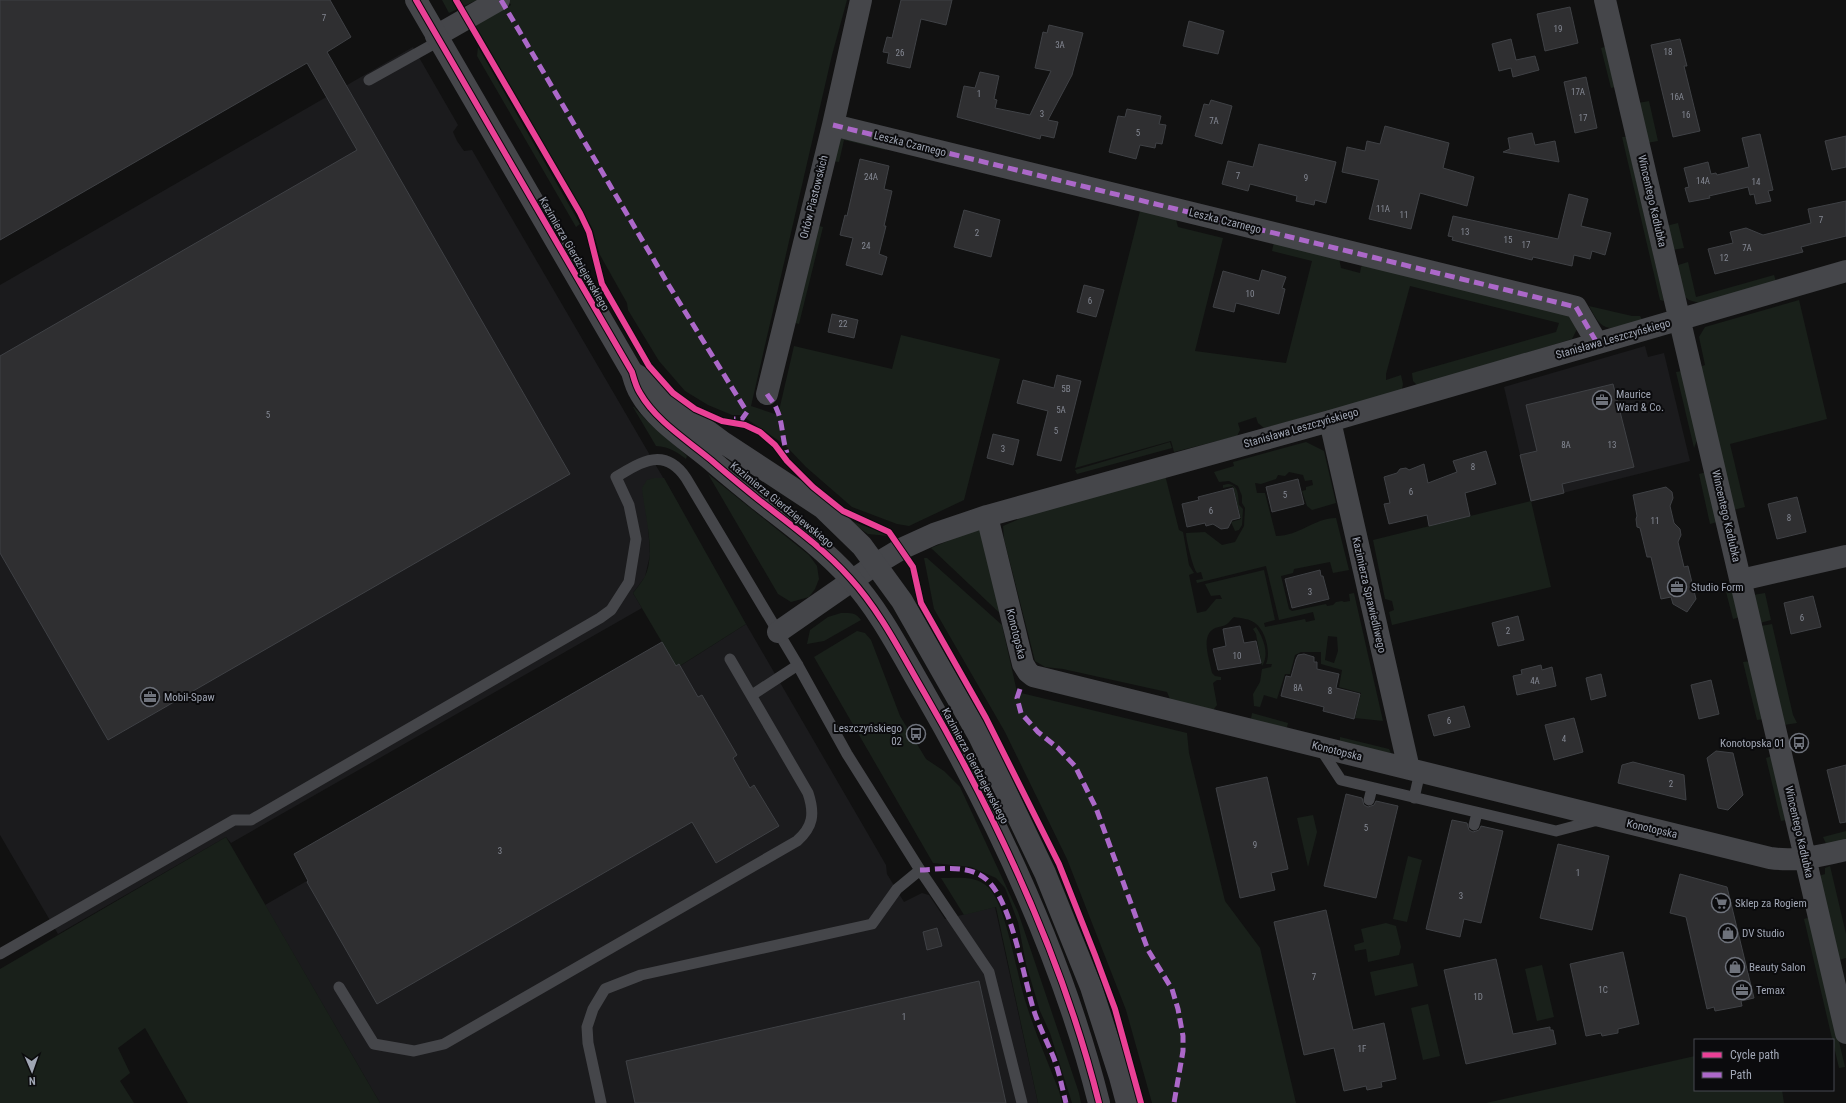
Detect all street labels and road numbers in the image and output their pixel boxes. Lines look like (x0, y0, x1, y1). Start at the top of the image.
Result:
street label: Leszka Czarnego (872, 129, 948, 159)
street label: Orłów Piastowskich (797, 154, 831, 240)
street label: Wincentego Kadłubka (1635, 154, 1669, 248)
street label: Kazimierza Gierdziejewskiego (536, 195, 612, 314)
street label: Leszka Czarnego (1187, 206, 1263, 236)
street label: Stanisława Leszczyńskiego (1554, 316, 1672, 362)
street label: Stanisława Leszczyńskiego (1242, 405, 1360, 451)
street label: Kazimierza Gierdziejewskiego (728, 459, 837, 551)
street label: Wincentego Kadłubka (1709, 469, 1743, 563)
street label: Kazimierza Sprawiedliwego (1349, 536, 1389, 655)
street label: Konotopska (1003, 607, 1029, 661)
street label: Kazimierza Gierdziejewskiego (939, 706, 1011, 827)
street label: Konotopska (1310, 738, 1364, 764)
street label: Wincentego Kadłubka (1782, 785, 1816, 879)
street label: Konotopska (1625, 817, 1679, 841)

